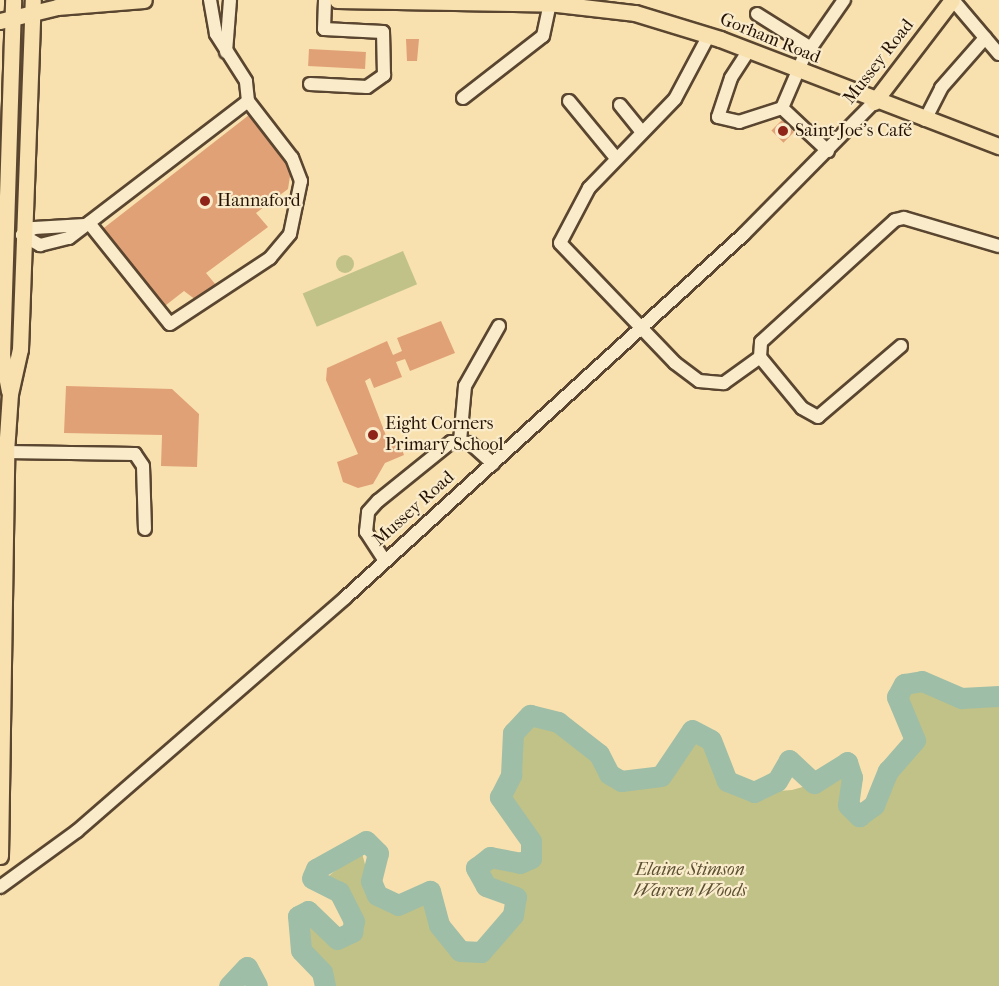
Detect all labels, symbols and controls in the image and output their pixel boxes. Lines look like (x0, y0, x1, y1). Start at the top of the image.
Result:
street label: Gorham Road (717, 9, 823, 69)
street label: Mussey Road (839, 15, 919, 109)
place label: Saint Joe's Café (795, 120, 912, 142)
marker: Saint Joe's Café (776, 124, 790, 138)
place label: Hannaford (217, 190, 301, 212)
marker: Hannaford (198, 194, 212, 208)
place label: Eight Corners Primary School (385, 414, 503, 456)
marker: Eight Corners Primary School (366, 428, 380, 442)
street label: Mussey Road (369, 467, 459, 551)
park label: Elaine Stimson Warren Woods (633, 860, 747, 902)

